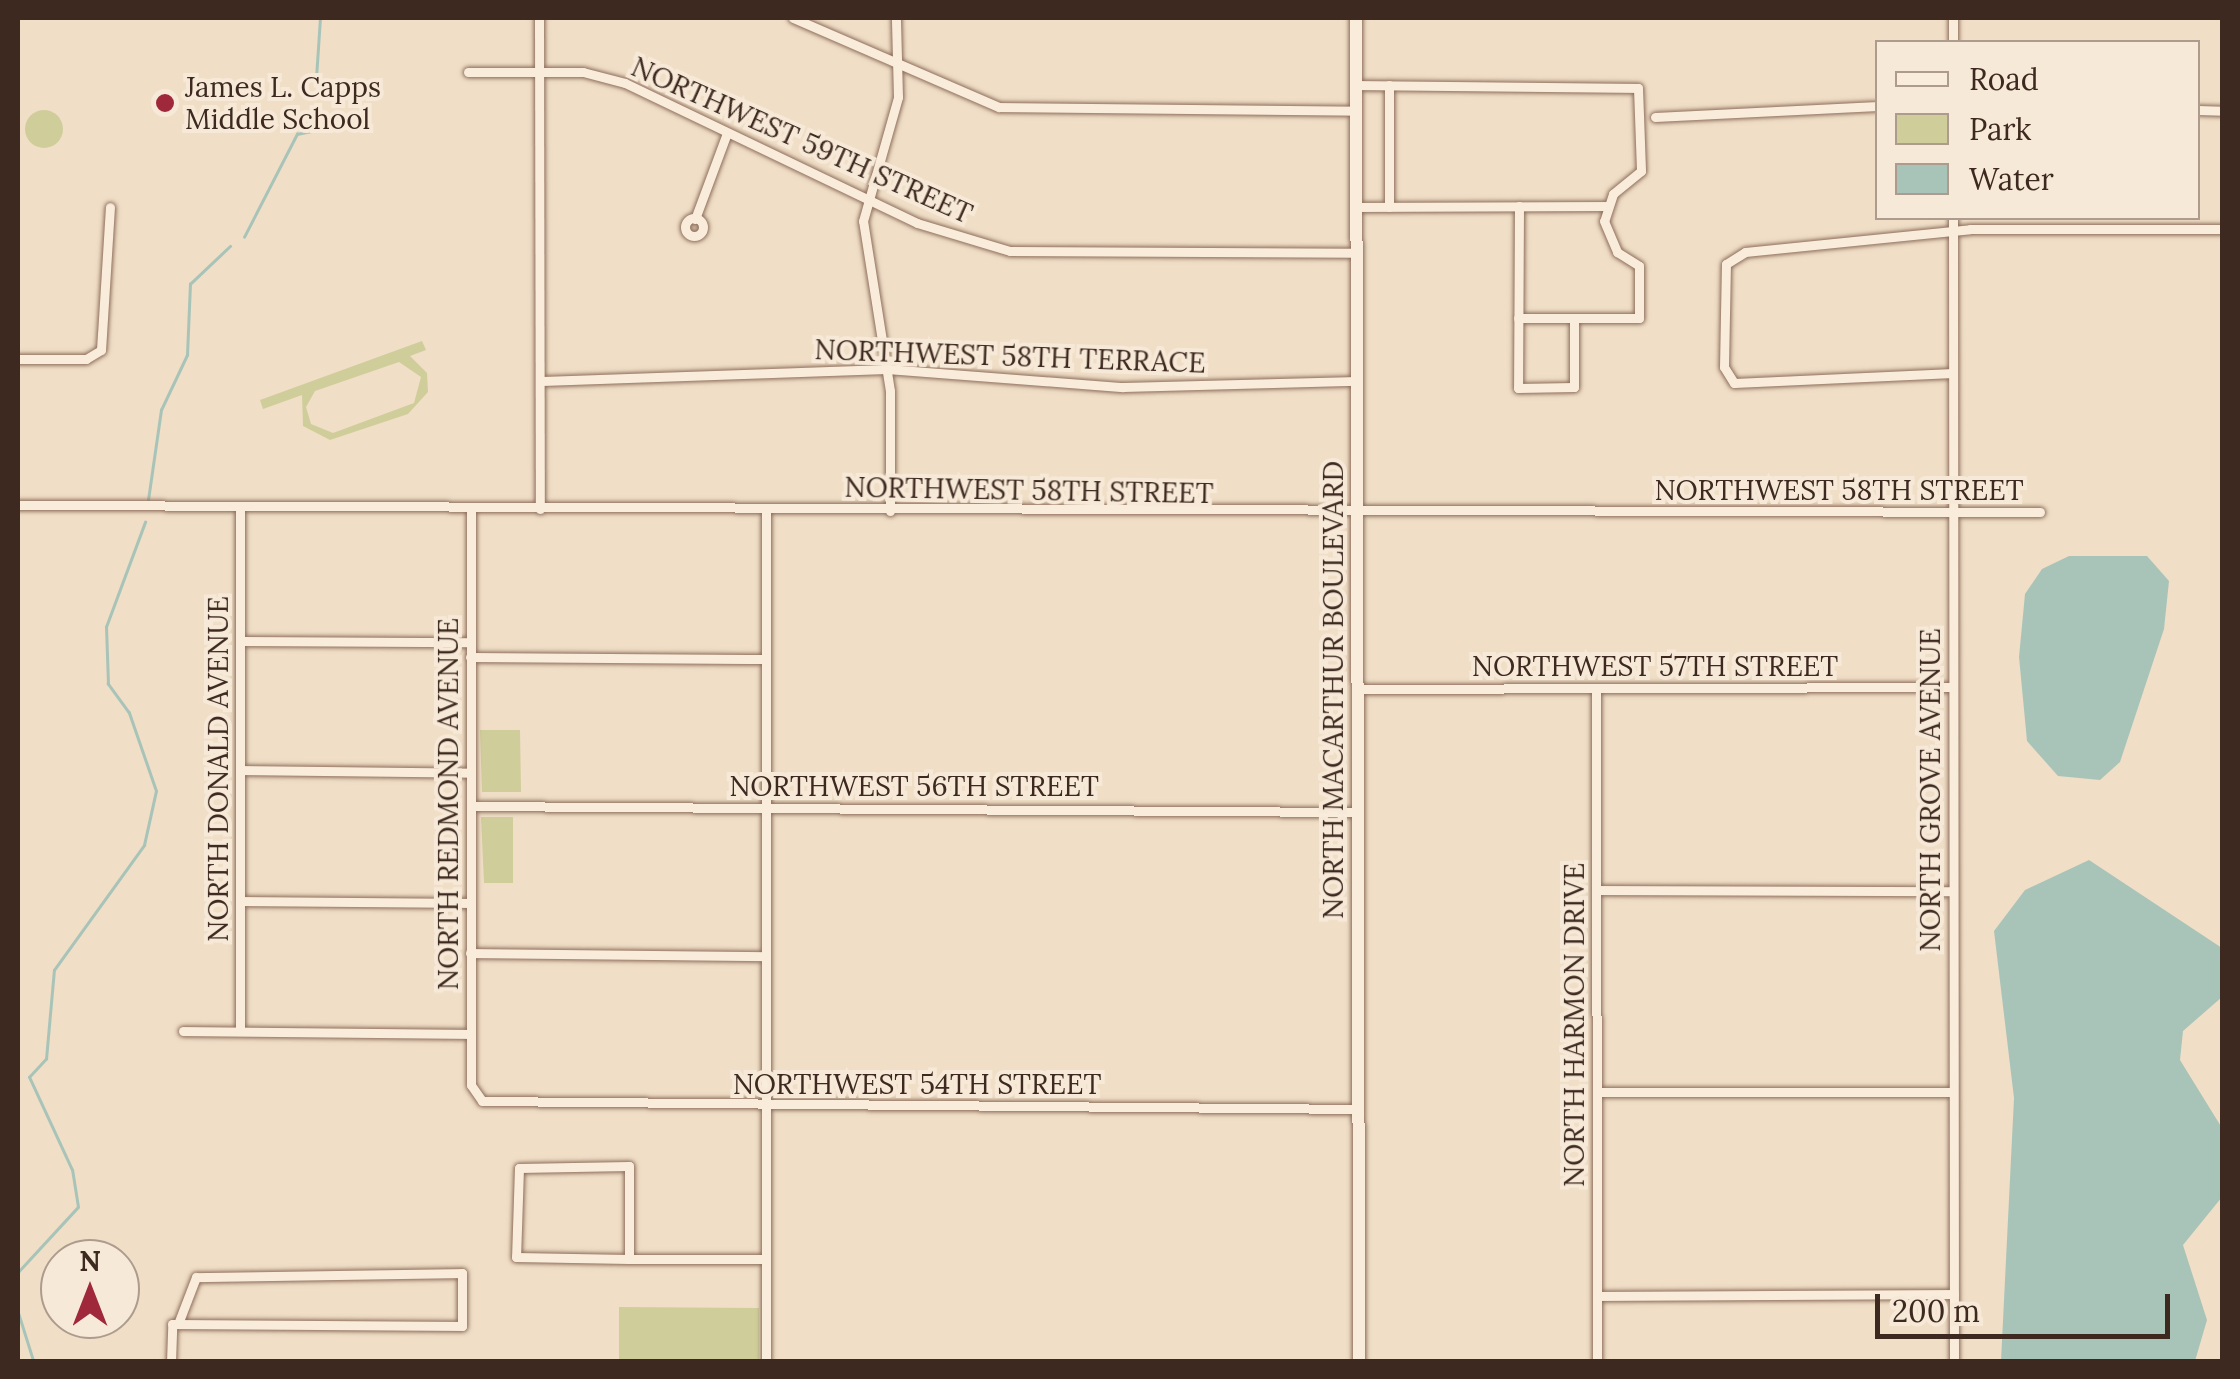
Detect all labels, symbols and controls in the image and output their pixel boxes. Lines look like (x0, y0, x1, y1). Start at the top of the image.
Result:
legend (1875, 40, 2200, 220)
street label: NORTHWEST 59TH STREET (626, 49, 978, 231)
text: Road (1969, 60, 2039, 98)
place label: James L. Capps Middle School (185, 70, 381, 136)
marker: James L. Capps Middle School (154, 92, 176, 114)
text: Park (1969, 110, 2031, 148)
text: Water (1969, 160, 2054, 198)
street label: NORTHWEST 58TH TERRACE (814, 332, 1206, 380)
street label: NORTH MACARTHUR BOULEVARD (1316, 461, 1350, 919)
street label: NORTHWEST 58TH STREET (844, 470, 1214, 510)
street label: NORTHWEST 58TH STREET (1654, 473, 2024, 507)
street label: NORTH DONALD AVENUE (201, 596, 235, 942)
street label: NORTH REDMOND AVENUE (431, 618, 465, 990)
street label: NORTH GROVE AVENUE (1913, 628, 1947, 952)
street label: NORTHWEST 57TH STREET (1472, 649, 1838, 683)
street label: NORTHWEST 56TH STREET (729, 769, 1099, 803)
street label: NORTH HARMON DRIVE (1557, 863, 1591, 1187)
street label: NORTHWEST 54TH STREET (733, 1067, 1101, 1101)
north arrow (40, 1239, 140, 1339)
text: N (79, 1243, 101, 1279)
scale bar (1880, 1274, 2175, 1336)
text: 200 m (1892, 1292, 1980, 1330)

